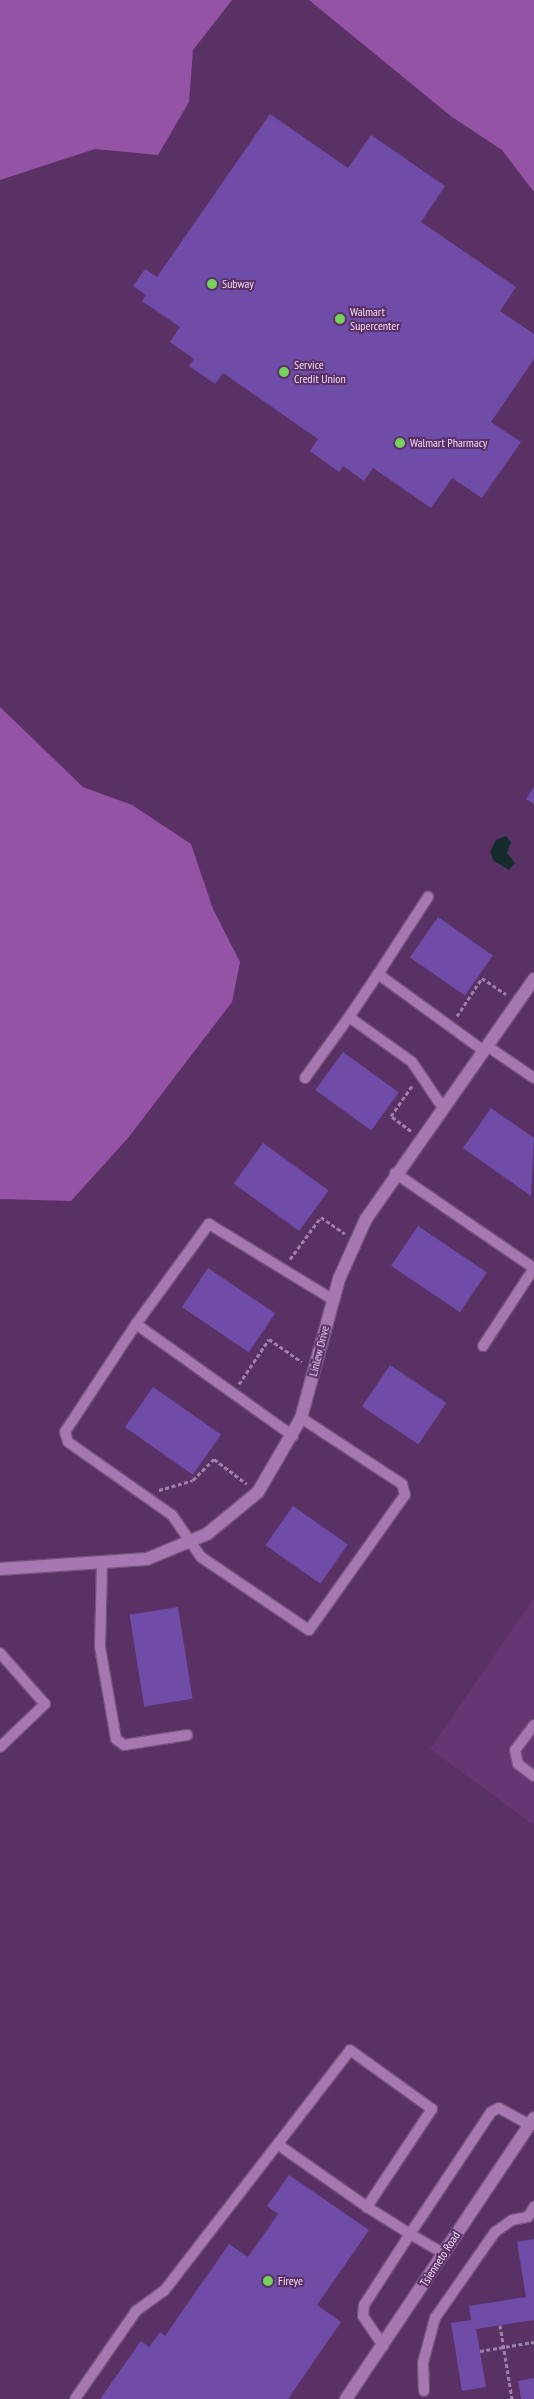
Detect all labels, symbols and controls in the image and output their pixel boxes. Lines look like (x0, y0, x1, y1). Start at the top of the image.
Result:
place label: Subway (222, 277, 254, 291)
marker: Subway (206, 278, 218, 290)
place label: Walmart Supercenter (350, 305, 400, 333)
marker: Walmart Supercenter (334, 313, 346, 325)
place label: Service Credit Union (294, 358, 346, 386)
marker: Service Credit Union (278, 366, 290, 378)
place label: Walmart Pharmacy (410, 436, 487, 450)
marker: Walmart Pharmacy (394, 437, 406, 449)
street label: Linlew Drive (306, 1324, 332, 1378)
street label: Tsienneto Road (417, 2229, 463, 2289)
place label: Fireye (278, 2274, 303, 2288)
marker: Fireye (262, 2275, 274, 2287)

